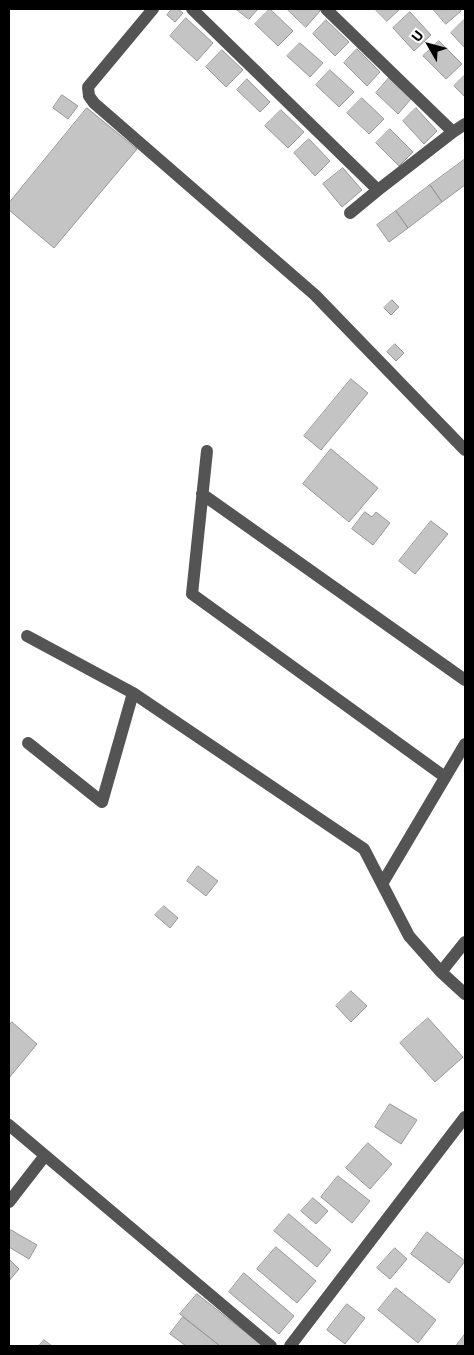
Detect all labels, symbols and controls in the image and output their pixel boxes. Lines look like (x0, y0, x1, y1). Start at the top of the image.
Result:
north arrow (404, 20, 454, 70)
text: U (407, 26, 426, 44)

